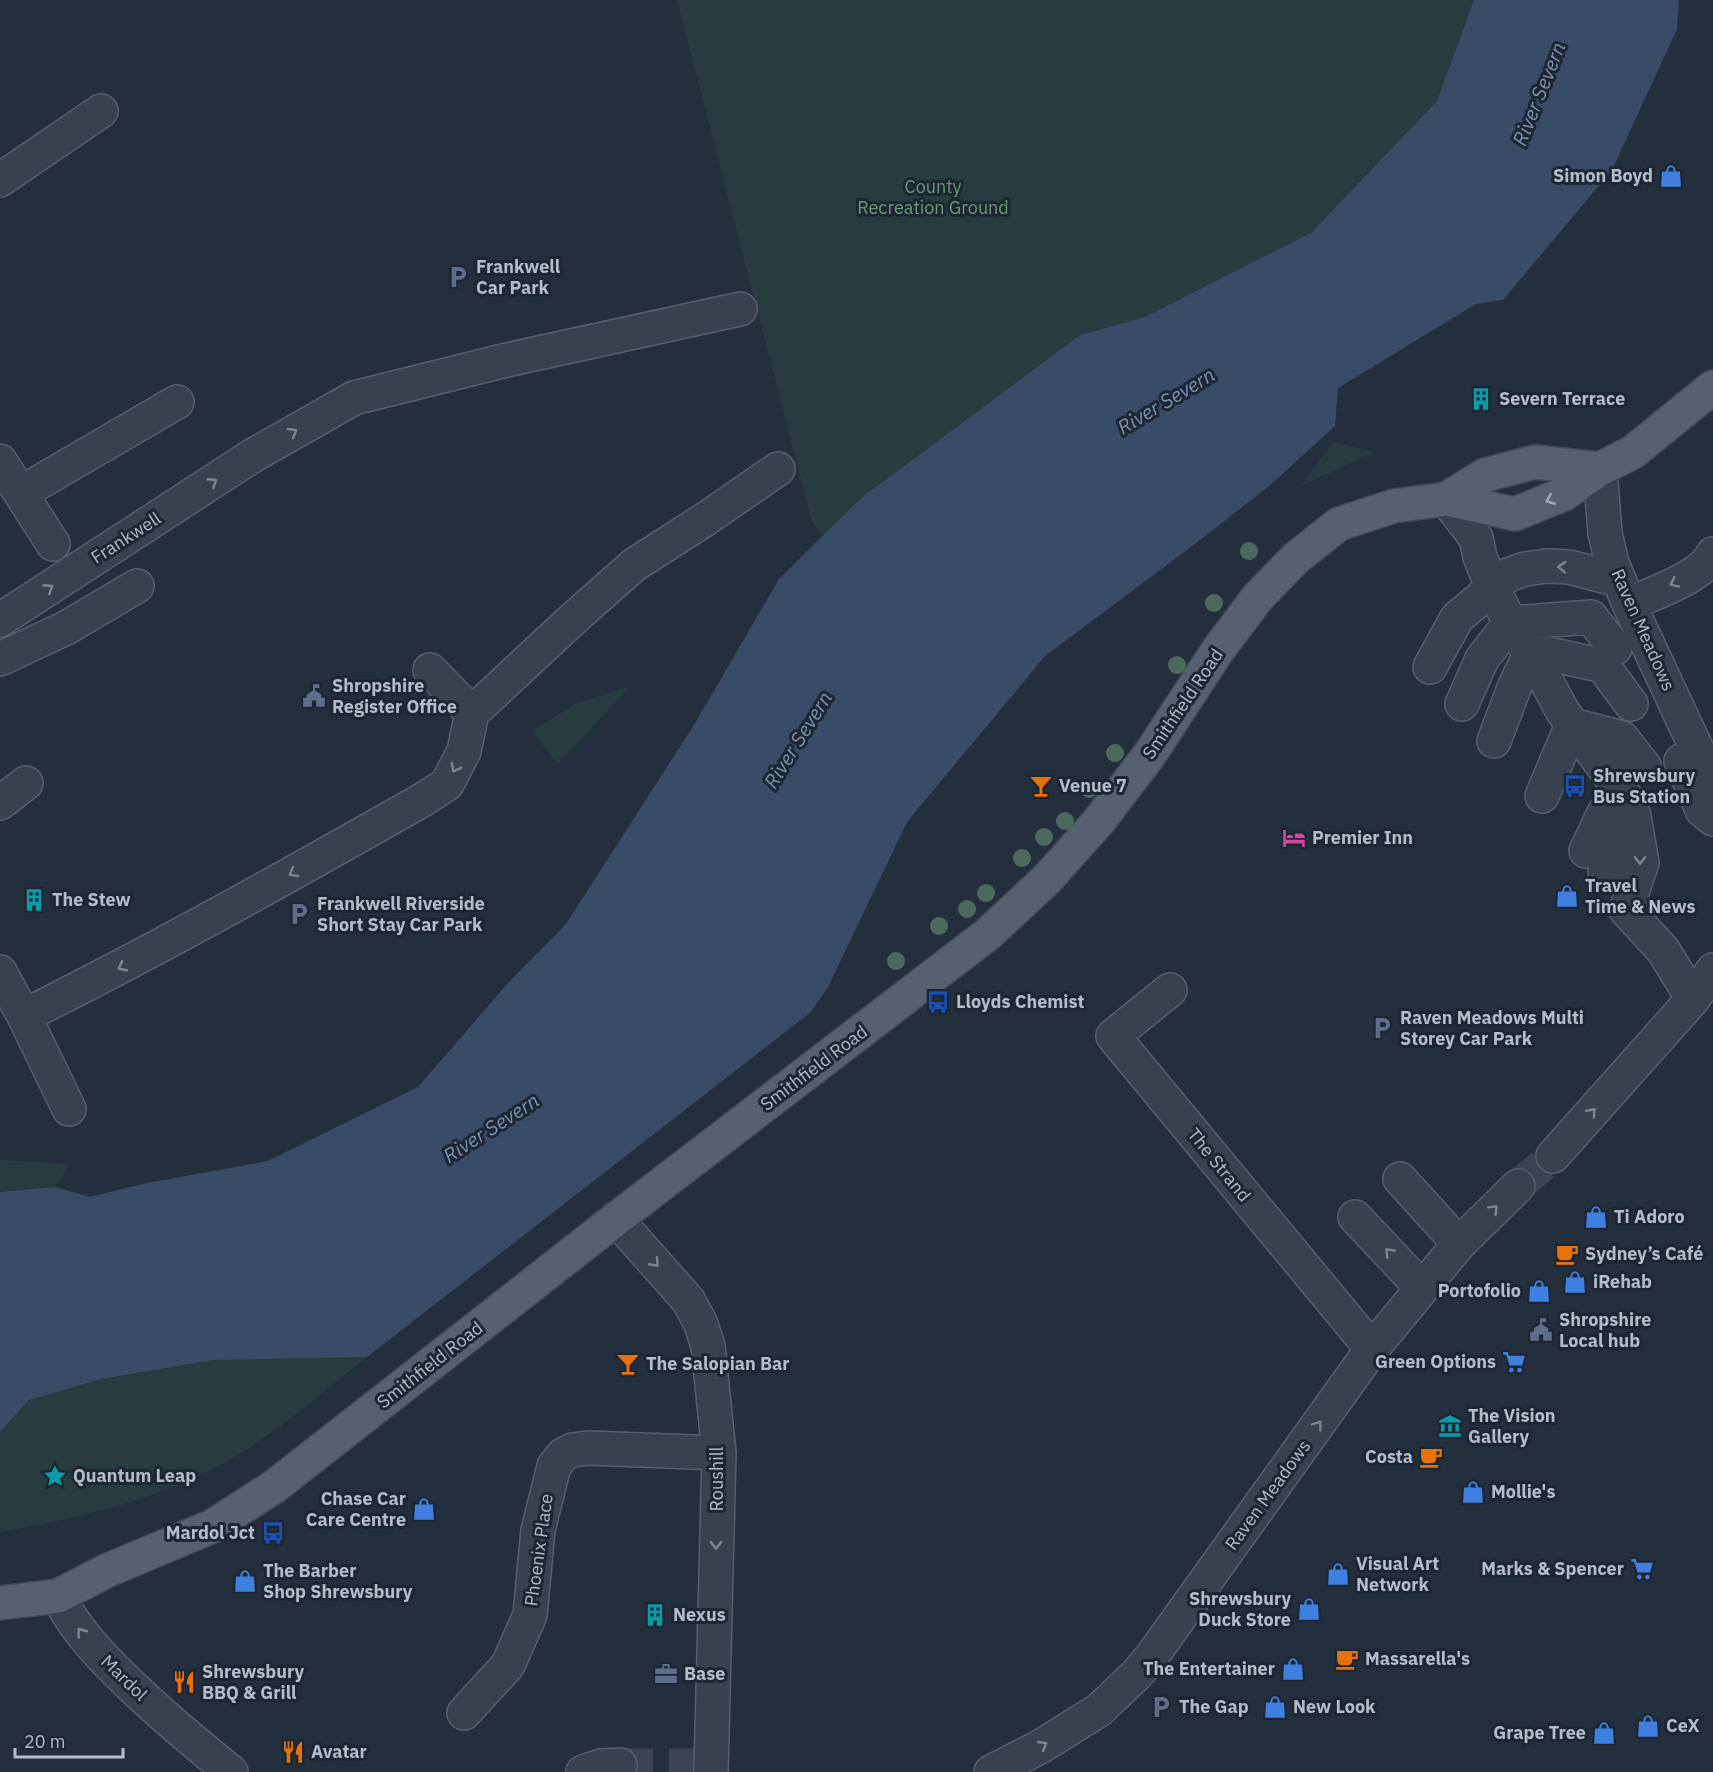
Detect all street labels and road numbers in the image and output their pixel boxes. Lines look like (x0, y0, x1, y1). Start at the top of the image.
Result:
street label: Frankwell (86, 506, 165, 569)
street label: Raven Meadows (1606, 565, 1681, 694)
street label: Smithfield Road (1137, 644, 1228, 763)
street label: Smithfield Road (756, 1020, 872, 1115)
street label: The Strand (1183, 1123, 1256, 1206)
street label: Smithfield Road (372, 1316, 487, 1413)
street label: Raven Meadows (1220, 1435, 1315, 1554)
street label: Roushill (705, 1447, 728, 1511)
street label: Phoenix Place (519, 1492, 558, 1608)
street label: Mardol (96, 1650, 153, 1705)

